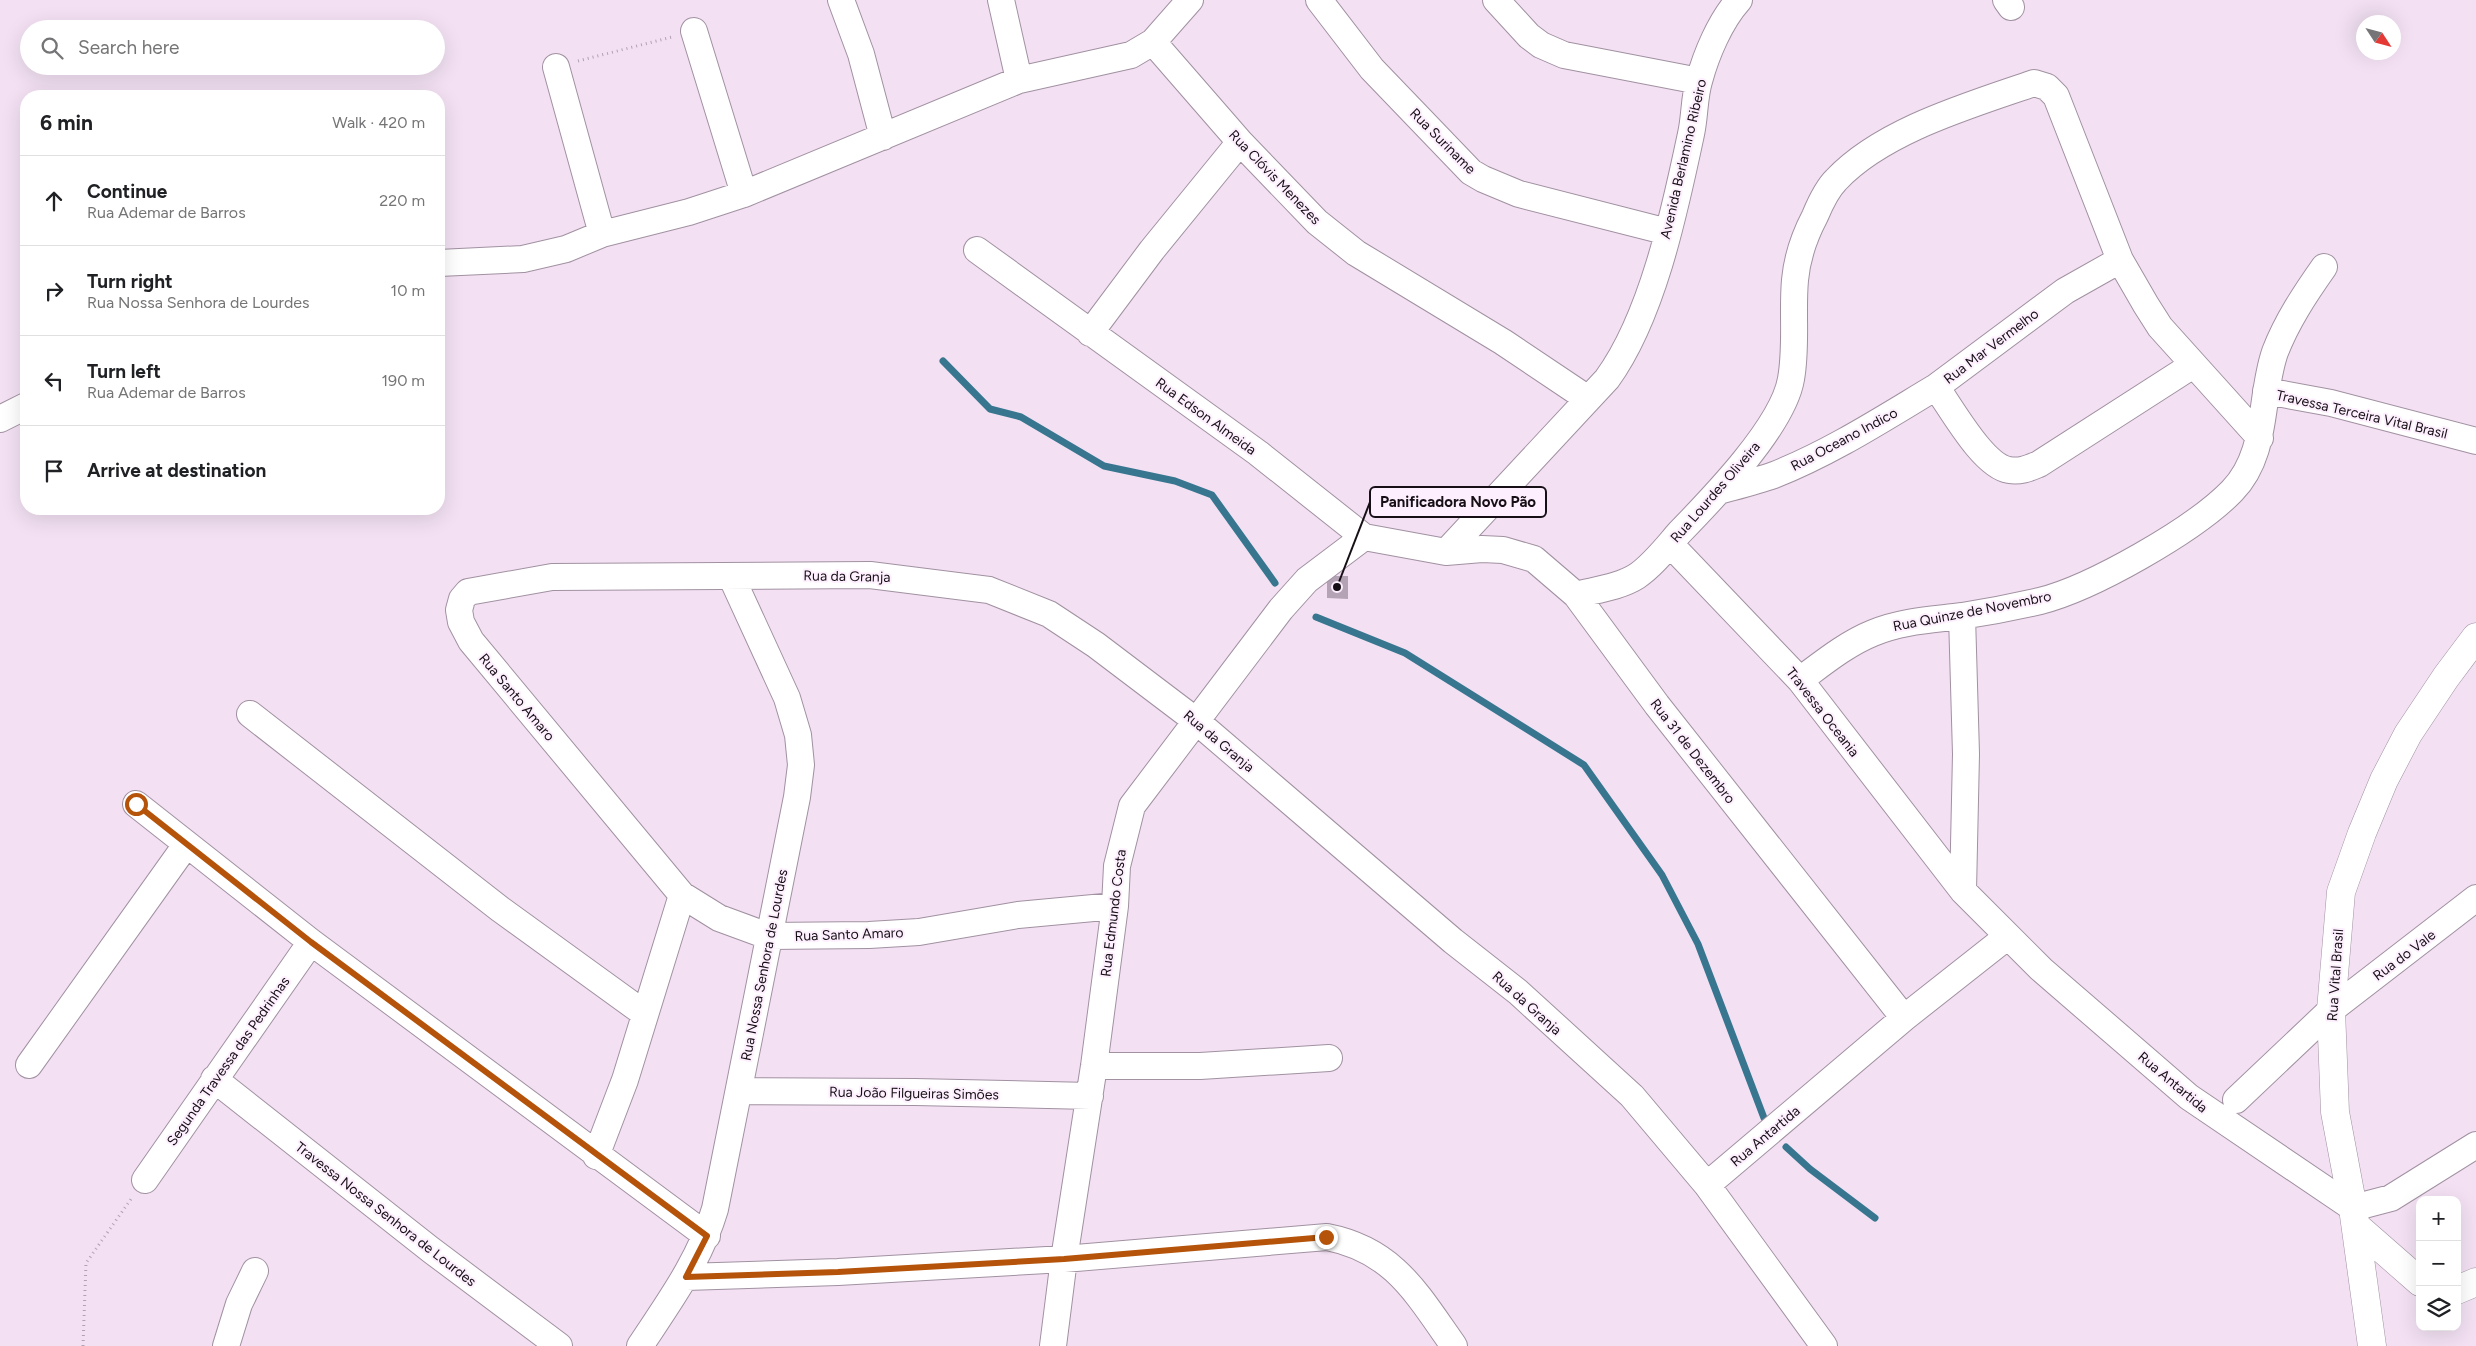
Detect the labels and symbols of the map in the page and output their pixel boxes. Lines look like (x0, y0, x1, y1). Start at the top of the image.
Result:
north arrow (2356, 15, 2401, 60)
street label: Avenida Berlamino Ribeiro (1657, 77, 1710, 241)
street label: Rua Suriname (1406, 105, 1479, 178)
street label: Rua Clóvis Menezes (1225, 127, 1324, 228)
street label: Rua Mar Vermelho (1940, 305, 2042, 388)
street label: Rua Edson Almeida (1152, 374, 1259, 459)
street label: Travessa Terceira Vital Brasil (2274, 386, 2449, 443)
street label: Rua Oceano Indico (1788, 404, 1901, 475)
street label: Rua Lourdes Oliveira (1667, 438, 1764, 546)
callout: Panificadora Novo Pão (1370, 487, 1546, 517)
text: Panificadora Novo Pão (1380, 493, 1536, 511)
street label: Rua da Granja (803, 567, 891, 586)
street label: Rua Quinze de Novembro (1892, 588, 2053, 635)
street label: Rua Santo Amaro (475, 650, 558, 745)
street label: Travessa Oceania (1782, 664, 1863, 760)
street label: Rua 31 de Dezembro (1646, 696, 1739, 807)
street label: Rua da Granja (1180, 707, 1258, 776)
route start (125, 793, 148, 816)
street label: Rua Edmundo Costa (1097, 848, 1130, 978)
street label: Rua Nossa Senhora de Lourdes (738, 868, 791, 1062)
street label: Rua Santo Amaro (794, 924, 904, 945)
street label: Rua do Vale (2370, 926, 2439, 984)
street label: Rua Vital Brasil (2324, 928, 2347, 1022)
street label: Rua da Granja (1489, 968, 1565, 1039)
street label: Segunda Travessa das Pedrinhas (163, 973, 293, 1149)
street label: Rua Antartida (2134, 1048, 2211, 1116)
street label: Rua João Filgueiras Simões (829, 1084, 999, 1103)
street label: Rua Antartida (1727, 1102, 1804, 1170)
street label: Travessa Nossa Senhora de Lourdes (292, 1139, 479, 1290)
route end (1315, 1226, 1338, 1249)

